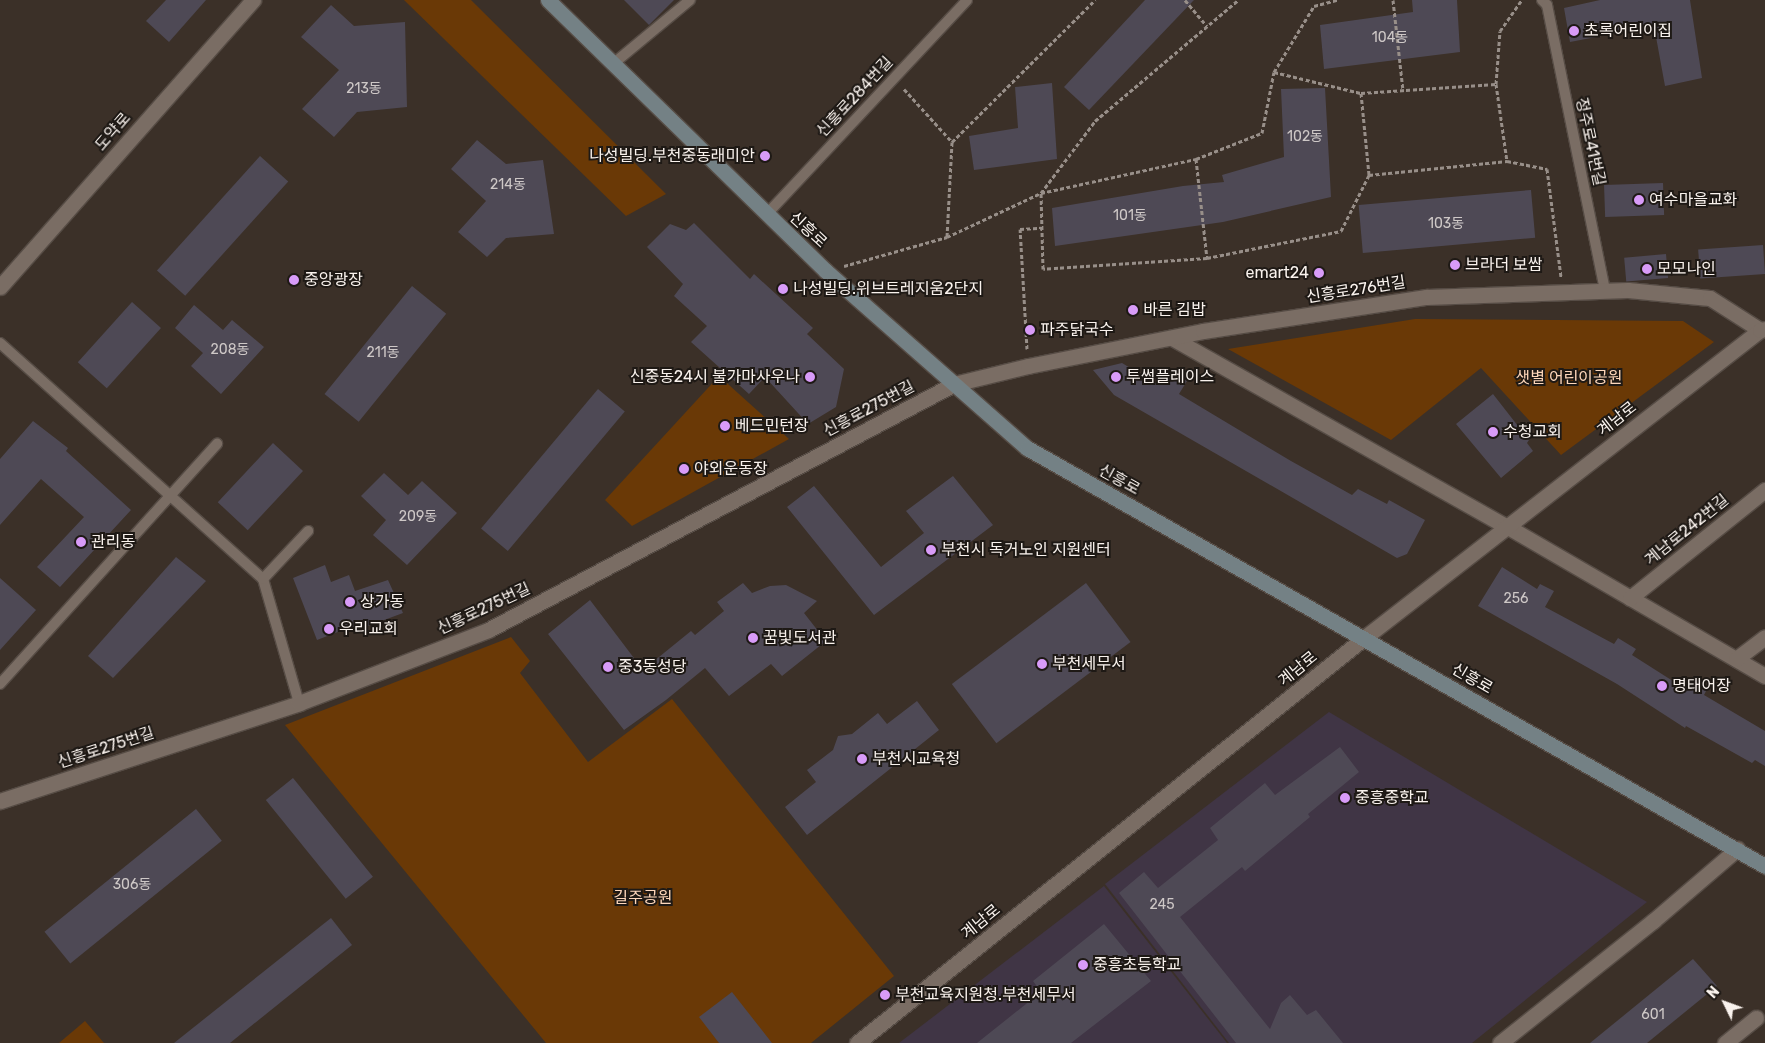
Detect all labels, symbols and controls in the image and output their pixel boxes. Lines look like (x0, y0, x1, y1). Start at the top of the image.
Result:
place label: 초록어린이집 (1584, 21, 1672, 41)
marker: 초록어린이집 (1568, 25, 1580, 37)
house number: 104동 (1372, 30, 1408, 46)
street label: 신흥로284번길 (813, 53, 897, 141)
house number: 213동 (346, 81, 382, 97)
street label: 정주로41번길 (1571, 96, 1609, 188)
street label: 도약로 (91, 109, 135, 155)
house number: 102동 (1287, 129, 1323, 145)
place label: 나성빌딩.부천중동래미안 (589, 146, 755, 166)
marker: 나성빌딩.부천중동래미안 (759, 150, 771, 162)
house number: 214동 (490, 177, 526, 193)
place label: 여수마을교화 (1649, 190, 1737, 210)
marker: 여수마을교화 (1633, 194, 1645, 206)
street label: 신흥로 (785, 208, 831, 252)
house number: 101동 (1113, 208, 1147, 224)
house number: 103동 (1428, 216, 1464, 232)
place label: 브라더 보쌈 (1465, 255, 1543, 275)
marker: 브라더 보쌈 (1449, 259, 1461, 271)
place label: 모모나인 (1657, 259, 1716, 279)
place label: emart24 (1245, 263, 1309, 283)
marker: 모모나인 (1641, 263, 1653, 275)
marker: emart24 (1313, 267, 1325, 279)
place label: 중앙광장 (304, 270, 363, 290)
street label: 신흥로276번길 (1305, 273, 1407, 307)
marker: 중앙광장 (288, 274, 300, 286)
place label: 나성빌딩.위브트레지움2단지 (793, 279, 983, 299)
marker: 나성빌딩.위브트레지움2단지 (777, 283, 789, 295)
place label: 바른 김밥 (1143, 300, 1206, 320)
marker: 바른 김밥 (1127, 304, 1139, 316)
place label: 파주닭국수 (1040, 320, 1114, 340)
marker: 파주닭국수 (1024, 324, 1036, 336)
house number: 208동 (211, 342, 249, 358)
house number: 211동 (366, 345, 400, 361)
place label: 신중동24시 불가마사우나 (630, 367, 800, 387)
place label: 투썸플레이스 (1126, 367, 1214, 387)
park label: 샛별 어린이공원 (1516, 368, 1622, 388)
marker: 신중동24시 불가마사우나 (804, 371, 816, 383)
marker: 투썸플레이스 (1110, 371, 1122, 383)
street label: 신흥로275번길 (820, 377, 918, 441)
street label: 계남로 (1594, 398, 1640, 440)
place label: 베드민턴장 (735, 416, 809, 436)
marker: 베드민턴장 (719, 420, 731, 432)
place label: 수청교회 (1503, 422, 1562, 442)
marker: 수청교회 (1487, 426, 1499, 438)
place label: 야외운동장 (694, 459, 768, 479)
street label: 신흥로 (1095, 461, 1143, 499)
marker: 야외운동장 (678, 463, 690, 475)
street label: 계남로242번길 (1641, 490, 1733, 570)
house number: 209동 (399, 509, 437, 525)
place label: 관리동 (91, 532, 135, 552)
marker: 관리동 (75, 536, 87, 548)
place label: 부천시 독거노인 지원센터 (941, 540, 1111, 560)
marker: 부천시 독거노인 지원센터 (925, 544, 937, 556)
street label: 신흥로275번길 (434, 579, 534, 639)
house number: 256 (1504, 591, 1528, 607)
place label: 상가동 (360, 592, 404, 612)
marker: 상가동 (344, 596, 356, 608)
place label: 우리교회 (339, 619, 398, 639)
marker: 우리교회 (323, 623, 335, 635)
place label: 꿈빛도서관 (763, 628, 837, 648)
marker: 꿈빛도서관 (747, 632, 759, 644)
street label: 계남로 (1275, 648, 1321, 690)
place label: 부천세무서 (1052, 654, 1126, 674)
place label: 중3동성당 (618, 657, 686, 677)
marker: 부천세무서 (1036, 658, 1048, 670)
street label: 신흥로 (1448, 660, 1496, 698)
marker: 중3동성당 (602, 661, 614, 673)
place label: 명태어장 (1672, 676, 1731, 696)
marker: 명태어장 (1656, 680, 1668, 692)
street label: 신흥로275번길 (55, 723, 157, 773)
place label: 부천시교육청 (872, 749, 960, 769)
marker: 부천시교육청 (856, 753, 868, 765)
place label: 중흥중학교 (1355, 788, 1429, 808)
marker: 중흥중학교 (1339, 792, 1351, 804)
house number: 306동 (113, 877, 151, 893)
park label: 길주공원 (614, 888, 672, 908)
house number: 245 (1149, 897, 1175, 913)
street label: 계남로 (958, 901, 1004, 943)
place label: 중흥초등학교 (1093, 955, 1181, 975)
marker: 중흥초등학교 (1077, 959, 1089, 971)
north arrow (1700, 978, 1750, 1028)
text: N (1704, 983, 1723, 1002)
place label: 부천교육지원청.부천세무서 (895, 985, 1076, 1005)
marker: 부천교육지원청.부천세무서 (879, 989, 891, 1001)
house number: 601 (1641, 1007, 1665, 1023)

